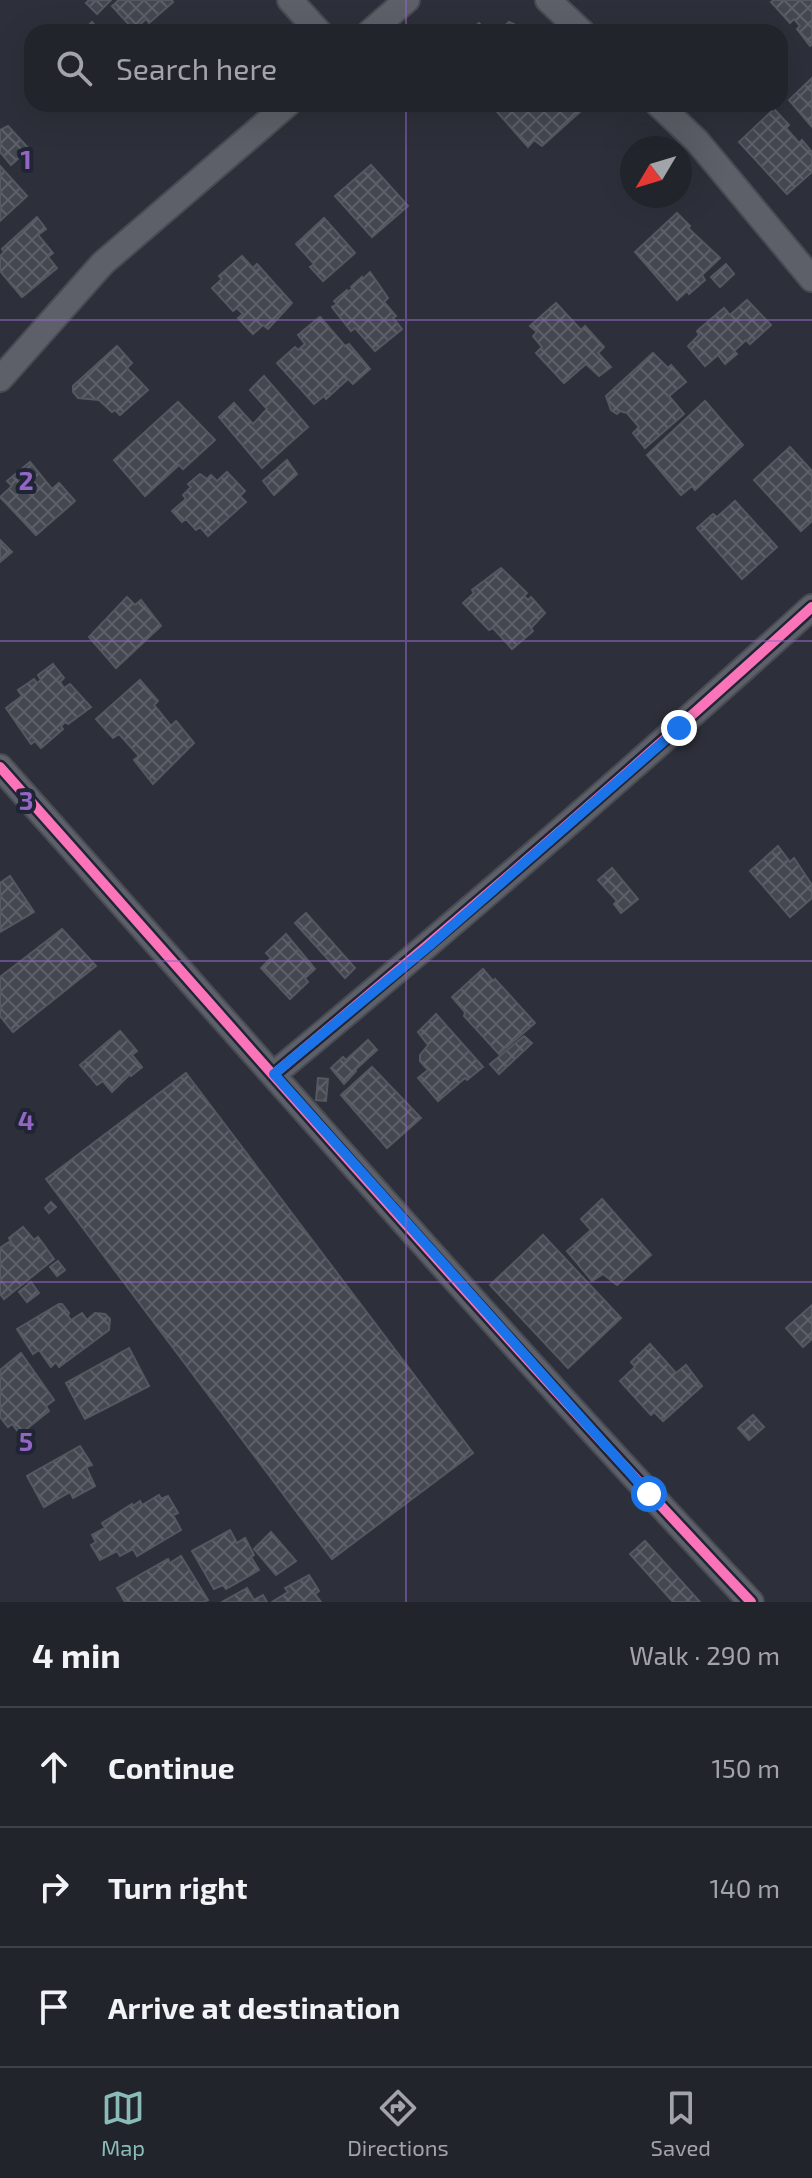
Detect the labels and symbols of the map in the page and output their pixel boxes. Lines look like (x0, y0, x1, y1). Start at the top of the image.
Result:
north arrow (620, 136, 692, 208)
text: 1 (20, 143, 32, 174)
text: 2 (18, 464, 34, 495)
route end (661, 710, 697, 746)
text: 3 (19, 784, 33, 815)
text: 4 (18, 1104, 34, 1135)
text: 5 (19, 1425, 33, 1456)
route start (631, 1476, 667, 1512)

